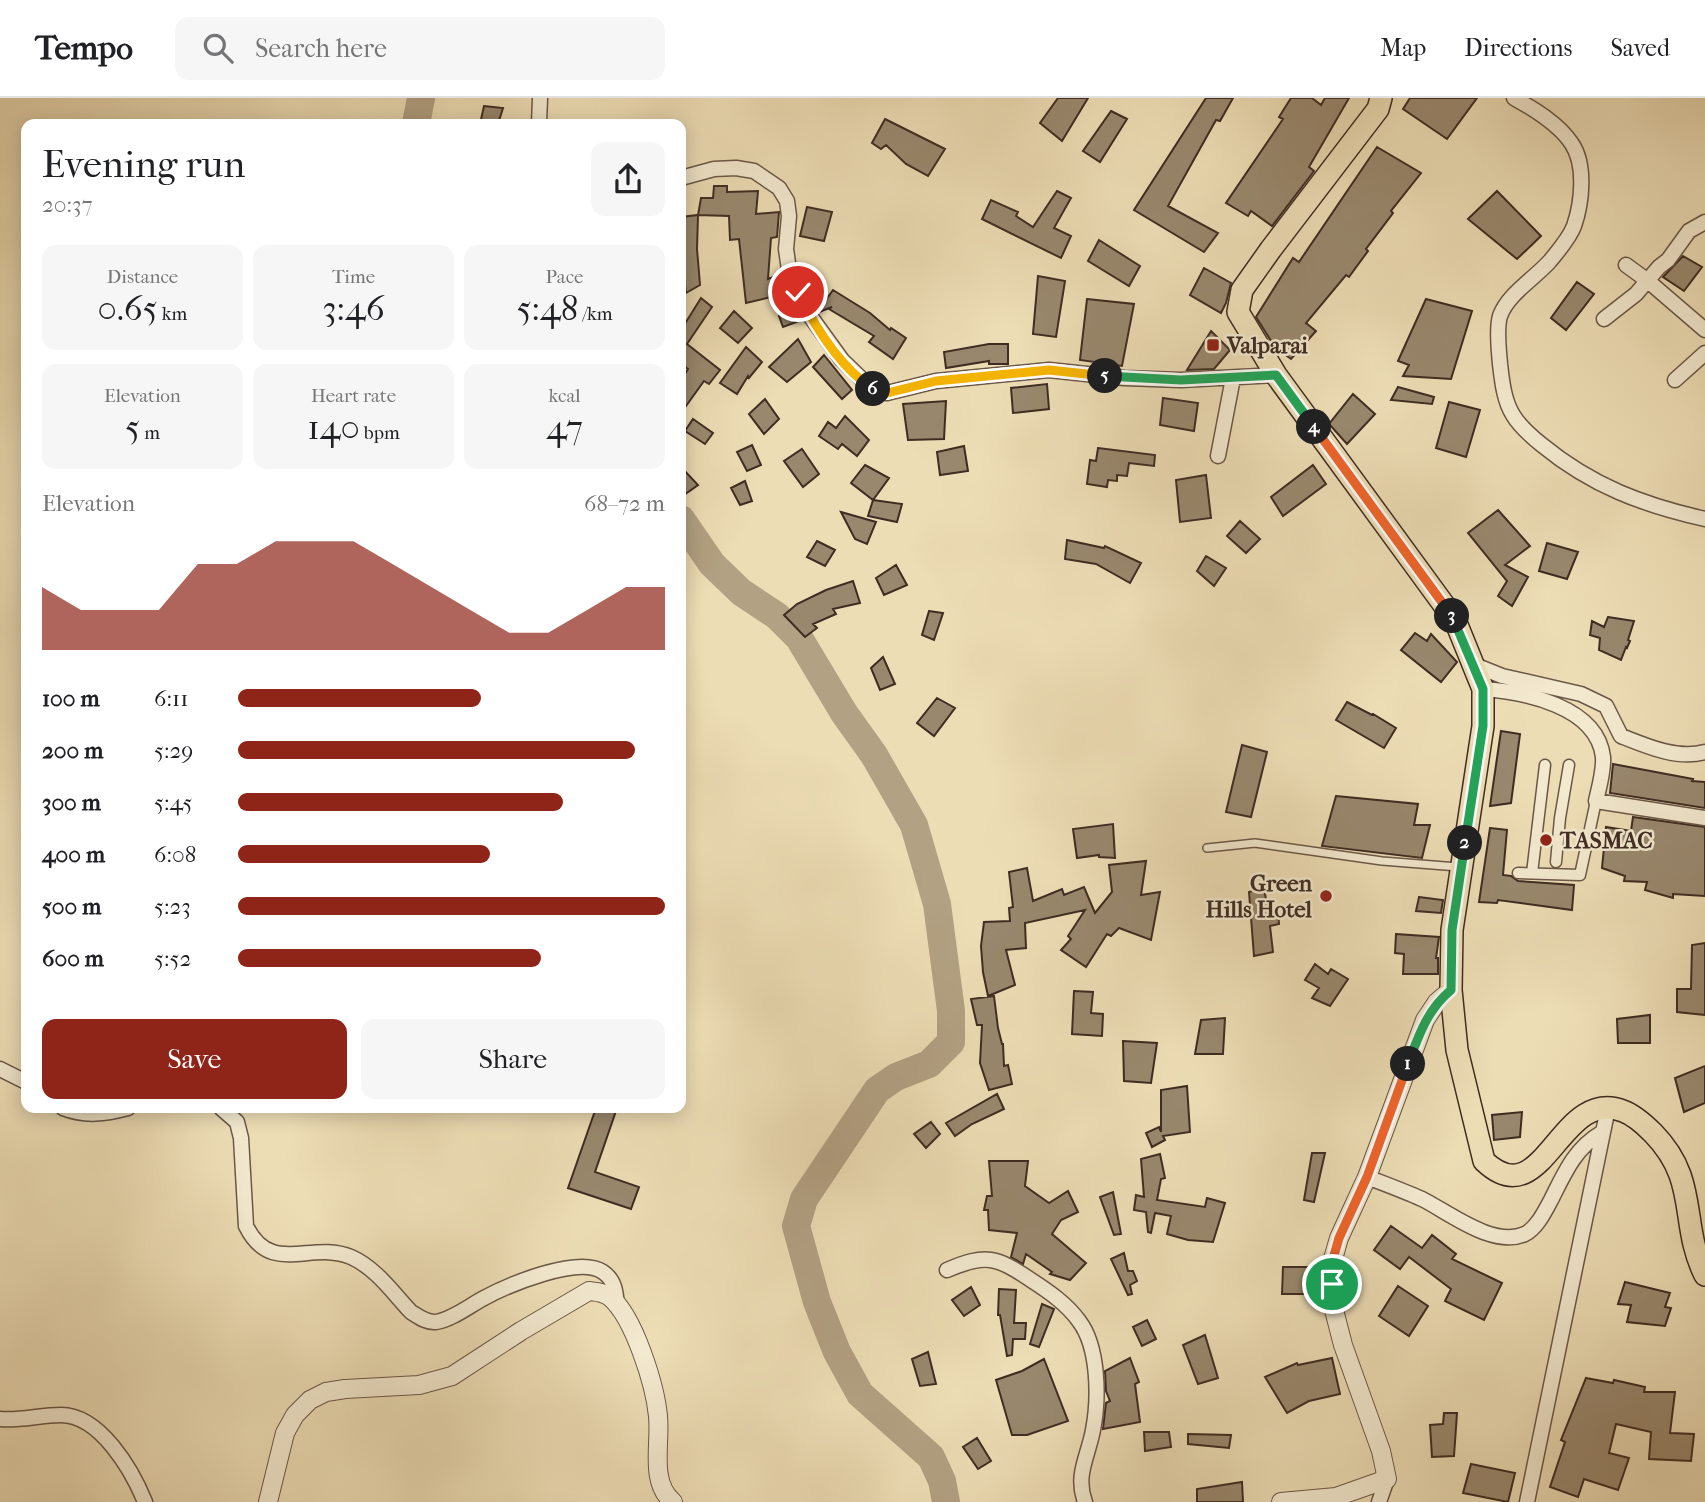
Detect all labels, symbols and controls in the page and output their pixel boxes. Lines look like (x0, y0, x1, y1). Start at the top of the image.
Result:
search box (175, 17, 665, 80)
text: Tempo (35, 29, 133, 68)
icon: search (199, 29, 237, 67)
text: Search here (255, 33, 387, 64)
text: Map (1380, 34, 1426, 62)
text: Directions (1464, 34, 1572, 62)
text: Saved (1610, 34, 1670, 62)
text: Evening run (42, 142, 245, 187)
button: share (591, 142, 665, 216)
text: 20:37 (42, 191, 93, 218)
pin (768, 262, 828, 322)
text: Distance (107, 266, 178, 288)
text: Time (332, 266, 375, 288)
text: Pace (546, 266, 583, 288)
icon: check (779, 273, 817, 311)
text: 0.65 (98, 288, 158, 329)
text: 3:46 (322, 288, 385, 329)
text: 5:48 (516, 288, 578, 329)
text: km (158, 303, 187, 325)
text: /km (578, 303, 613, 325)
place label: Valparai (1226, 332, 1308, 359)
marker: Valparai (1205, 337, 1221, 353)
pin: 5 (1088, 358, 1122, 394)
text: 5 (1100, 364, 1109, 386)
pin: 6 (856, 372, 890, 406)
text: 6 (867, 377, 878, 399)
text: Elevation (104, 385, 181, 407)
text: Heart rate (311, 385, 396, 407)
text: kcal (549, 385, 580, 407)
text: 5 (125, 407, 140, 448)
text: 140 (307, 407, 360, 448)
text: 47 (546, 407, 583, 448)
pin: 4 (1296, 410, 1332, 444)
text: 4 (1308, 415, 1319, 437)
text: m (140, 422, 160, 444)
text: bpm (360, 422, 400, 444)
text: Elevation (42, 490, 135, 517)
text: 68–72 m (584, 490, 665, 517)
pin: 3 (1434, 598, 1470, 634)
text: 3 (1448, 604, 1455, 626)
text: 100 m (42, 685, 100, 712)
text: 6:11 (154, 685, 188, 712)
text: 200 m (42, 737, 103, 764)
text: 5:29 (154, 737, 193, 764)
text: 300 m (42, 789, 101, 816)
text: 5:45 (154, 789, 192, 816)
pin: 2 (1448, 826, 1482, 860)
place label: TASMAC (1559, 827, 1653, 854)
text: 2 (1460, 831, 1469, 853)
marker: TASMAC (1538, 832, 1554, 848)
text: 400 m (42, 841, 105, 868)
text: 6:08 (154, 841, 196, 868)
place label: Green Hills Hotel (1206, 870, 1313, 923)
marker: Green Hills Hotel (1318, 888, 1334, 904)
text: 500 m (42, 893, 101, 920)
text: 5:23 (154, 893, 191, 920)
text: 600 m (42, 945, 104, 972)
text: 5:52 (154, 945, 191, 972)
button: Save (42, 1019, 347, 1099)
button: Share (361, 1019, 665, 1099)
pin: 1 (1390, 1046, 1426, 1082)
text: 1 (1404, 1052, 1411, 1074)
pin (1302, 1254, 1362, 1314)
icon: arrive (1313, 1265, 1351, 1303)

